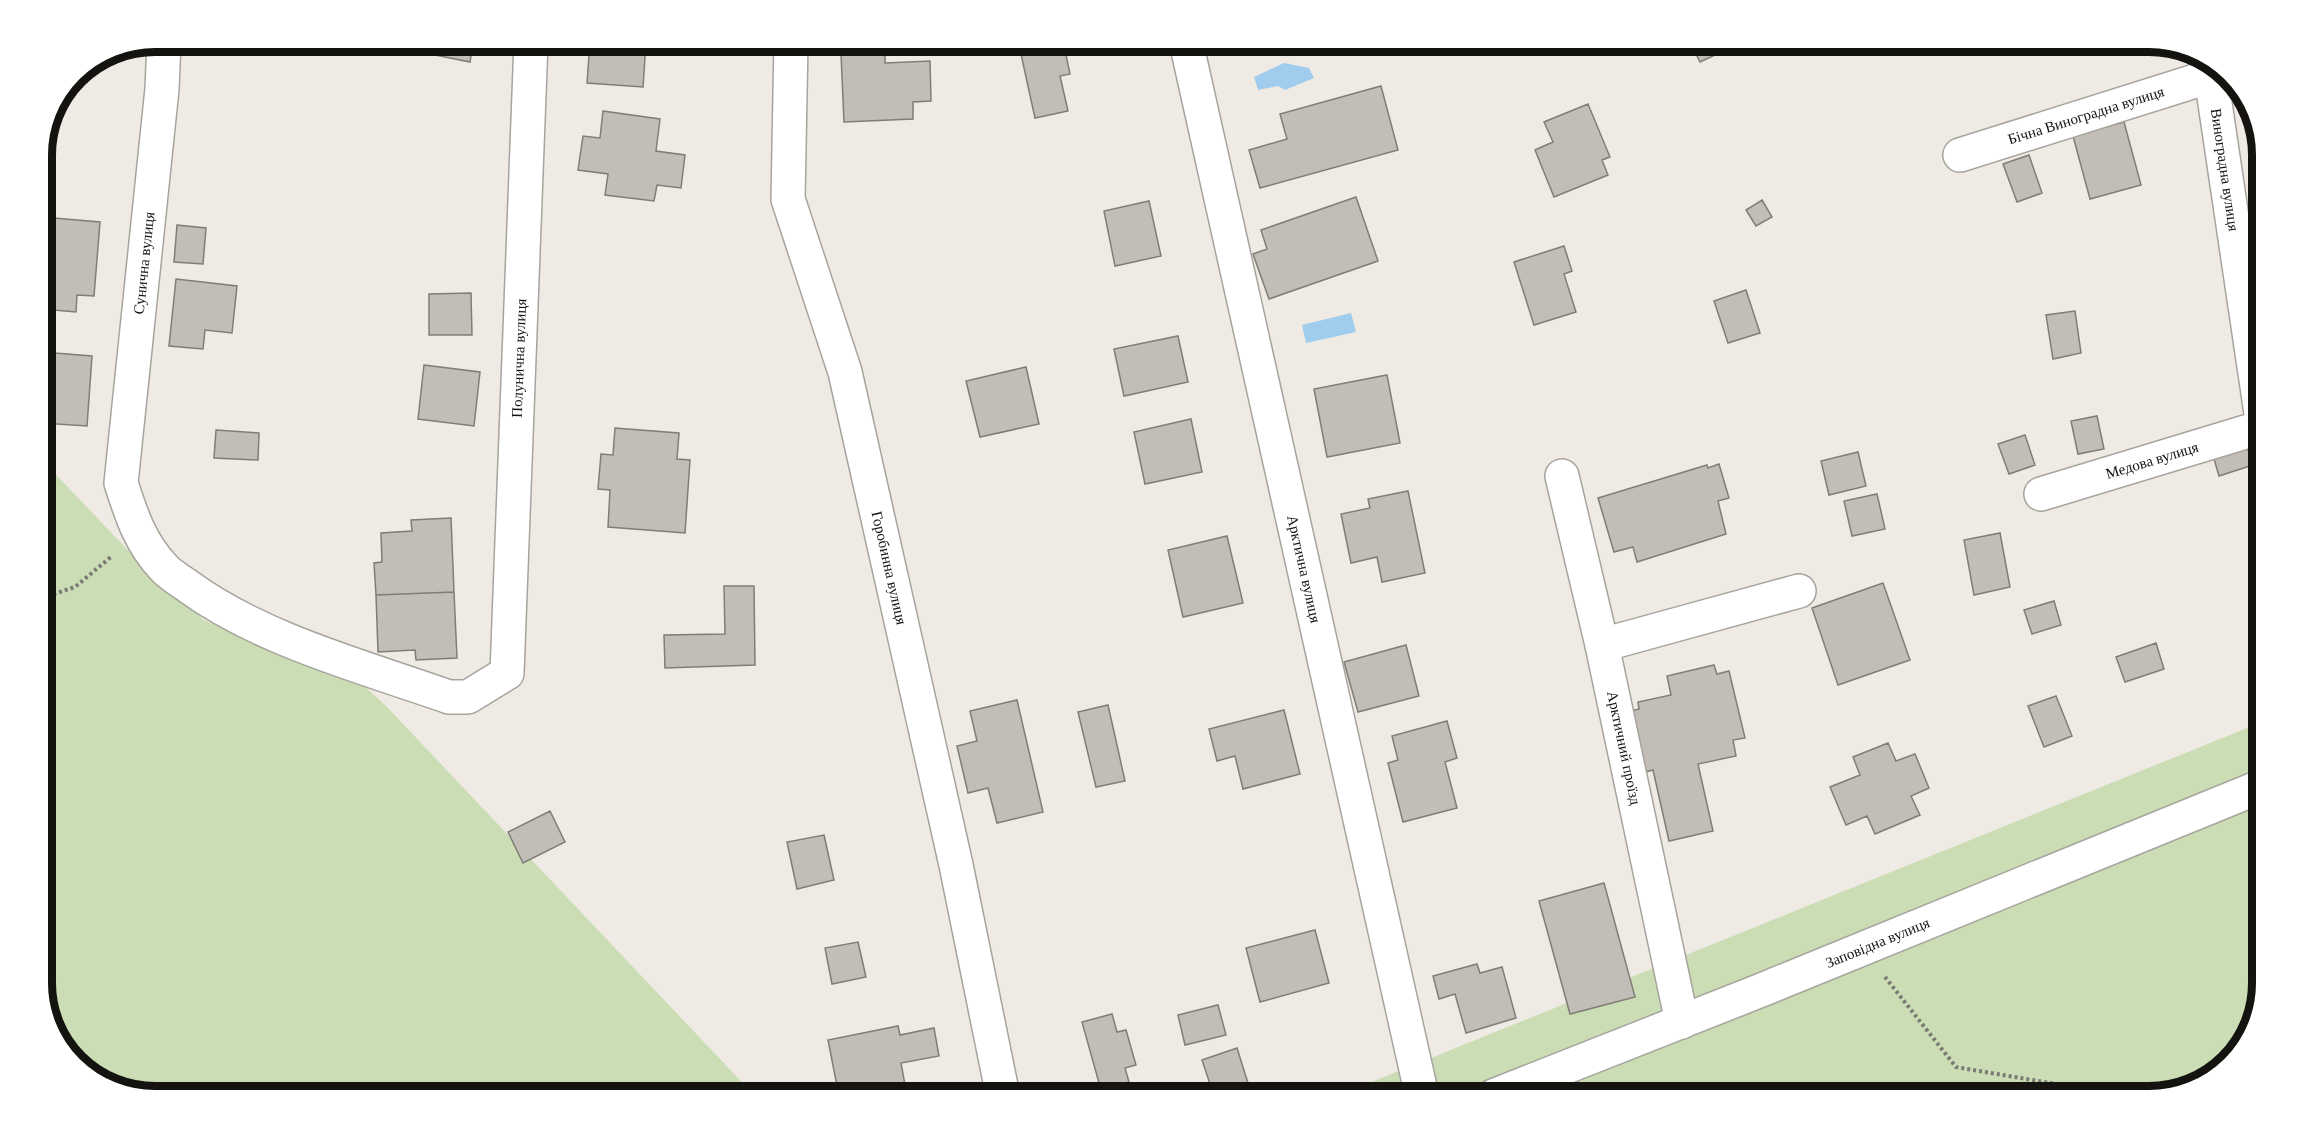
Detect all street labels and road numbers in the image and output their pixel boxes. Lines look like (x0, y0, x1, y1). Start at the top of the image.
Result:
street label: Бічна Виноградна вулиця (2006, 83, 2166, 147)
street label: Виноградна вулиця (2208, 107, 2242, 232)
street label: Сунична вулиця (131, 211, 157, 315)
street label: Полунична вулиця (509, 298, 529, 418)
street label: Медова вулиця (2104, 439, 2200, 482)
street label: Горобинна вулиця (869, 510, 910, 626)
street label: Арктична вулиця (1284, 514, 1324, 624)
street label: Арктичний проїзд (1604, 690, 1644, 807)
street label: Заповідна вулиця (1823, 914, 1932, 971)

